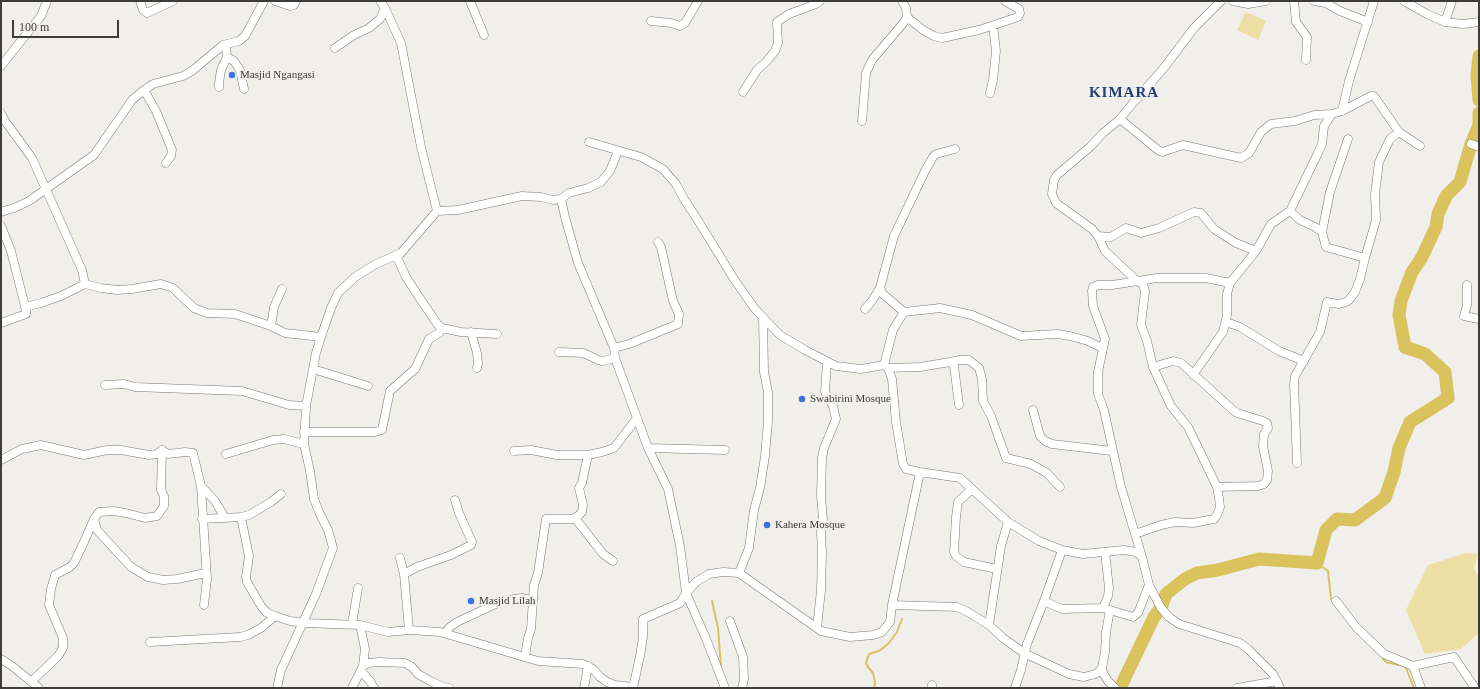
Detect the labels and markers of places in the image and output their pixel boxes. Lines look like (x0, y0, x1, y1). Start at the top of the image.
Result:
place label: Masjid Ngangasi (240, 68, 315, 82)
marker: Masjid Ngangasi (227, 70, 237, 80)
place label: Swabirini Mosque (810, 392, 891, 406)
marker: Swabirini Mosque (797, 394, 807, 404)
place label: Kahera Mosque (775, 518, 845, 532)
marker: Kahera Mosque (762, 520, 772, 530)
place label: Masjid Lilah (479, 594, 536, 608)
marker: Masjid Lilah (466, 596, 476, 606)

